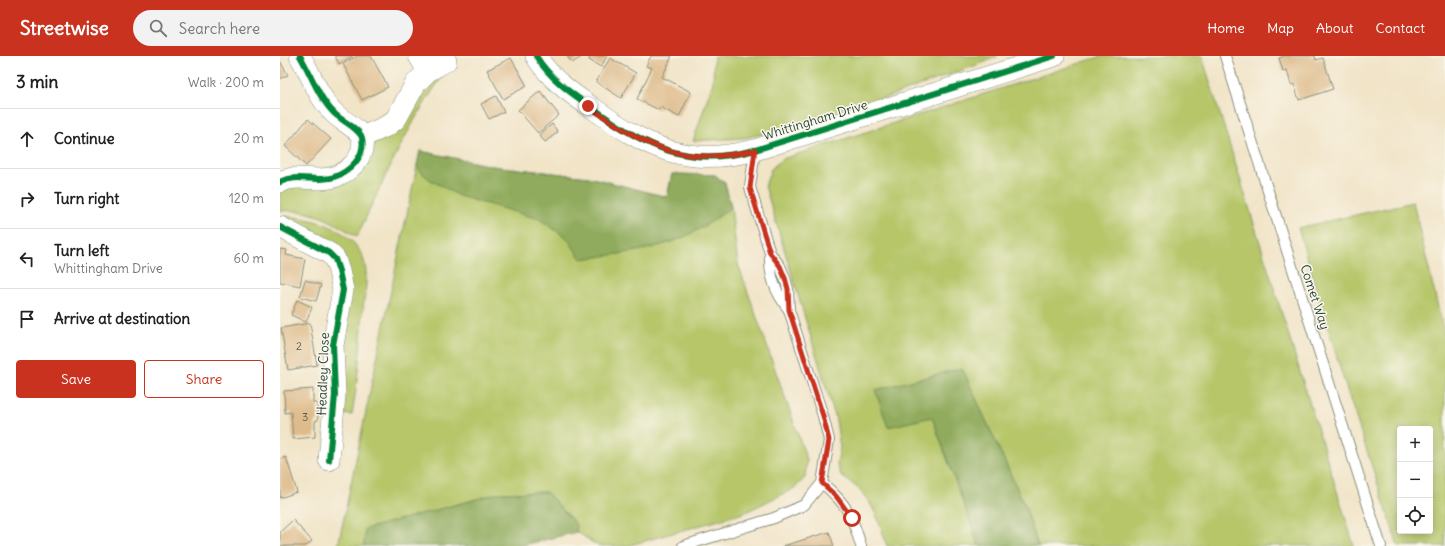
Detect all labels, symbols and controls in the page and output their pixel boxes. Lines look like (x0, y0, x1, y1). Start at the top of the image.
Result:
search box (133, 10, 413, 46)
text: Streetwise (20, 16, 109, 40)
icon: search (147, 17, 169, 39)
text: Search here (179, 19, 260, 38)
text: Home (1207, 19, 1245, 37)
text: Map (1267, 19, 1294, 37)
text: About (1316, 19, 1354, 37)
text: Contact (1376, 19, 1425, 37)
text: 3 min (16, 71, 58, 93)
text: Walk · 200 m (188, 74, 264, 91)
street label: Whittingham Drive (760, 96, 870, 144)
route end (579, 97, 597, 115)
icon: ahead (16, 128, 38, 150)
text: Continue (54, 129, 115, 148)
text: 20 m (234, 130, 264, 147)
icon: right (16, 188, 38, 210)
text: Turn right (54, 189, 119, 208)
text: 120 m (229, 190, 264, 207)
text: Turn left (54, 241, 109, 260)
icon: left (16, 248, 38, 270)
text: 60 m (233, 250, 264, 267)
text: Whittingham Drive (54, 260, 163, 277)
street label: Comet Way (1296, 262, 1334, 332)
icon: arrive (16, 308, 38, 330)
text: Arrive at destination (54, 309, 190, 328)
street label: Headley Close (313, 332, 333, 416)
house number: 2 (296, 339, 302, 353)
button: Save (16, 360, 136, 398)
button: Share (144, 360, 264, 398)
house number: 3 (302, 410, 308, 424)
map controls (1397, 426, 1433, 534)
button: + (1397, 426, 1433, 462)
button: − (1397, 462, 1433, 498)
button: locate (1397, 498, 1433, 534)
route start (843, 509, 861, 527)

